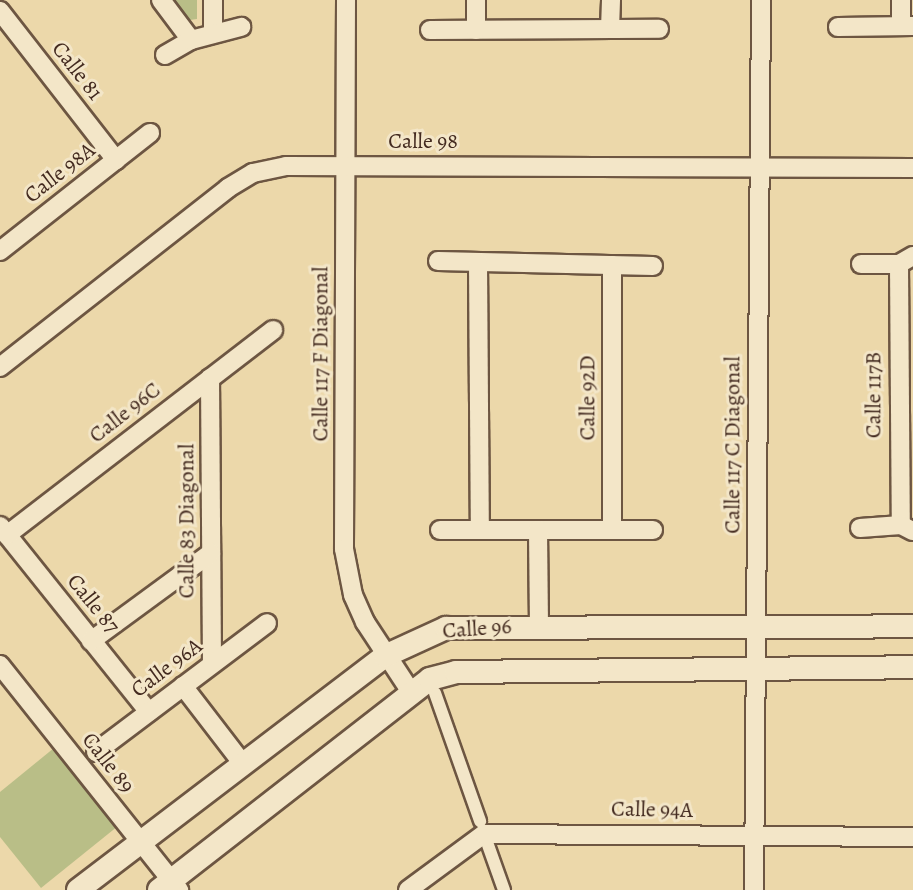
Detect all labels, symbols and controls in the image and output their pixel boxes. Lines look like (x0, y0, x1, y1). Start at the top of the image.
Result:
street label: Calle 81 (46, 36, 108, 106)
street label: Calle 98 (388, 129, 458, 155)
street label: Calle 98A (19, 137, 101, 209)
street label: Calle 117 F Diagonal (308, 267, 334, 441)
street label: Calle 117B (861, 352, 887, 438)
street label: Calle 92D (575, 356, 601, 440)
street label: Calle 117 C Diagonal (720, 356, 746, 534)
street label: Calle 96C (84, 377, 166, 449)
street label: Calle 83 Diagonal (174, 444, 200, 598)
street label: Calle 87 (61, 569, 125, 639)
street label: Calle 96 (442, 613, 512, 645)
street label: Calle 96A (126, 633, 208, 703)
street label: Calle 89 (76, 727, 140, 799)
street label: Calle 94A (611, 796, 693, 824)

